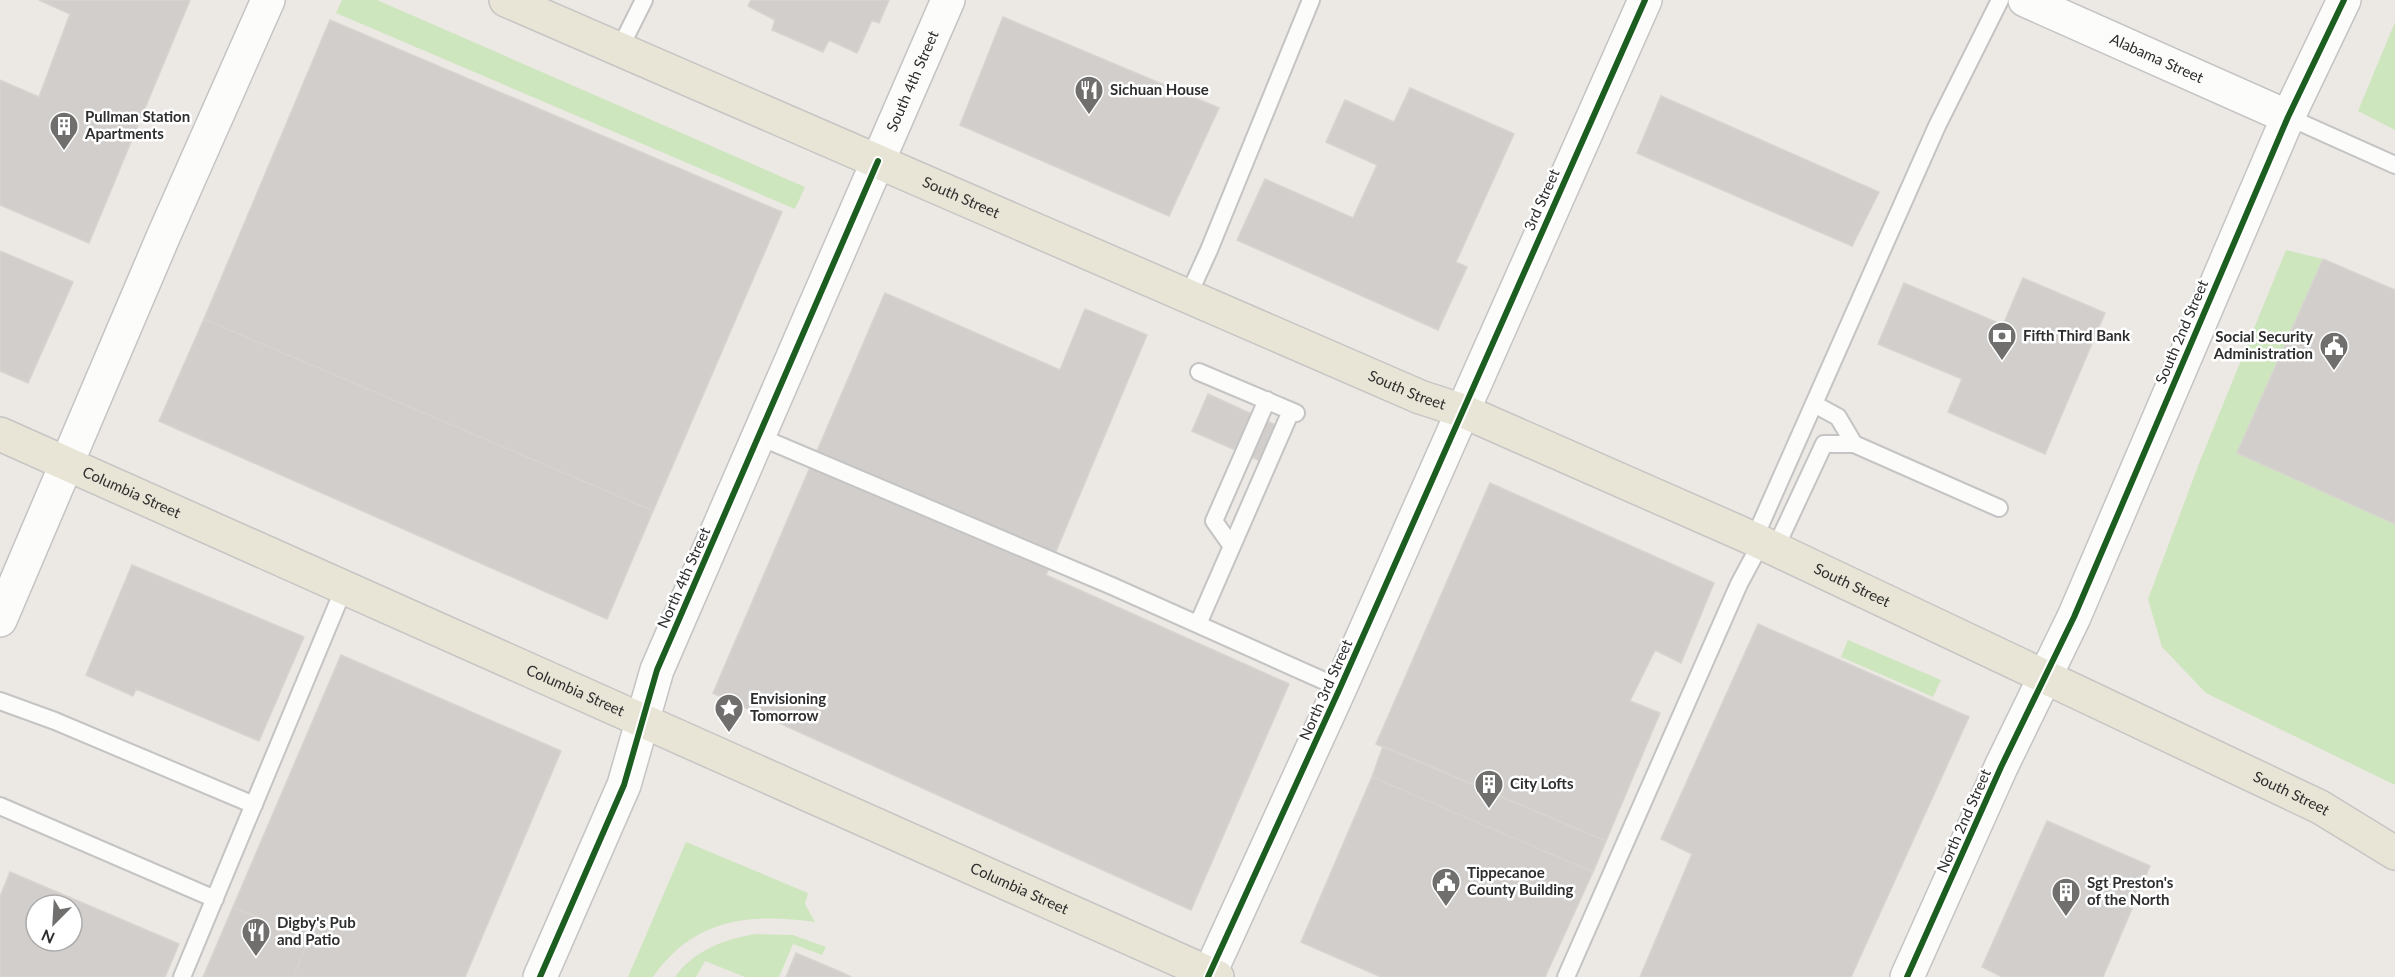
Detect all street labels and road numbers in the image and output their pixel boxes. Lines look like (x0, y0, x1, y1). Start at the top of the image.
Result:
street label: South 4th Street (882, 27, 942, 134)
street label: Alabama Street (2108, 29, 2207, 86)
street label: 3rd Street (1520, 165, 1563, 233)
street label: South Street (920, 172, 1003, 222)
street label: South 2nd Street (2151, 276, 2211, 386)
street label: South Street (1366, 366, 1449, 413)
street label: Columbia Street (80, 462, 184, 522)
street label: North 4th Street (653, 524, 714, 631)
street label: South Street (1811, 559, 1894, 610)
street label: North 3rd Street (1295, 636, 1356, 743)
street label: Columbia Street (524, 660, 628, 720)
street label: North 2nd Street (1932, 765, 1994, 875)
street label: South Street (2251, 767, 2334, 819)
street label: Columbia Street (968, 858, 1072, 918)

